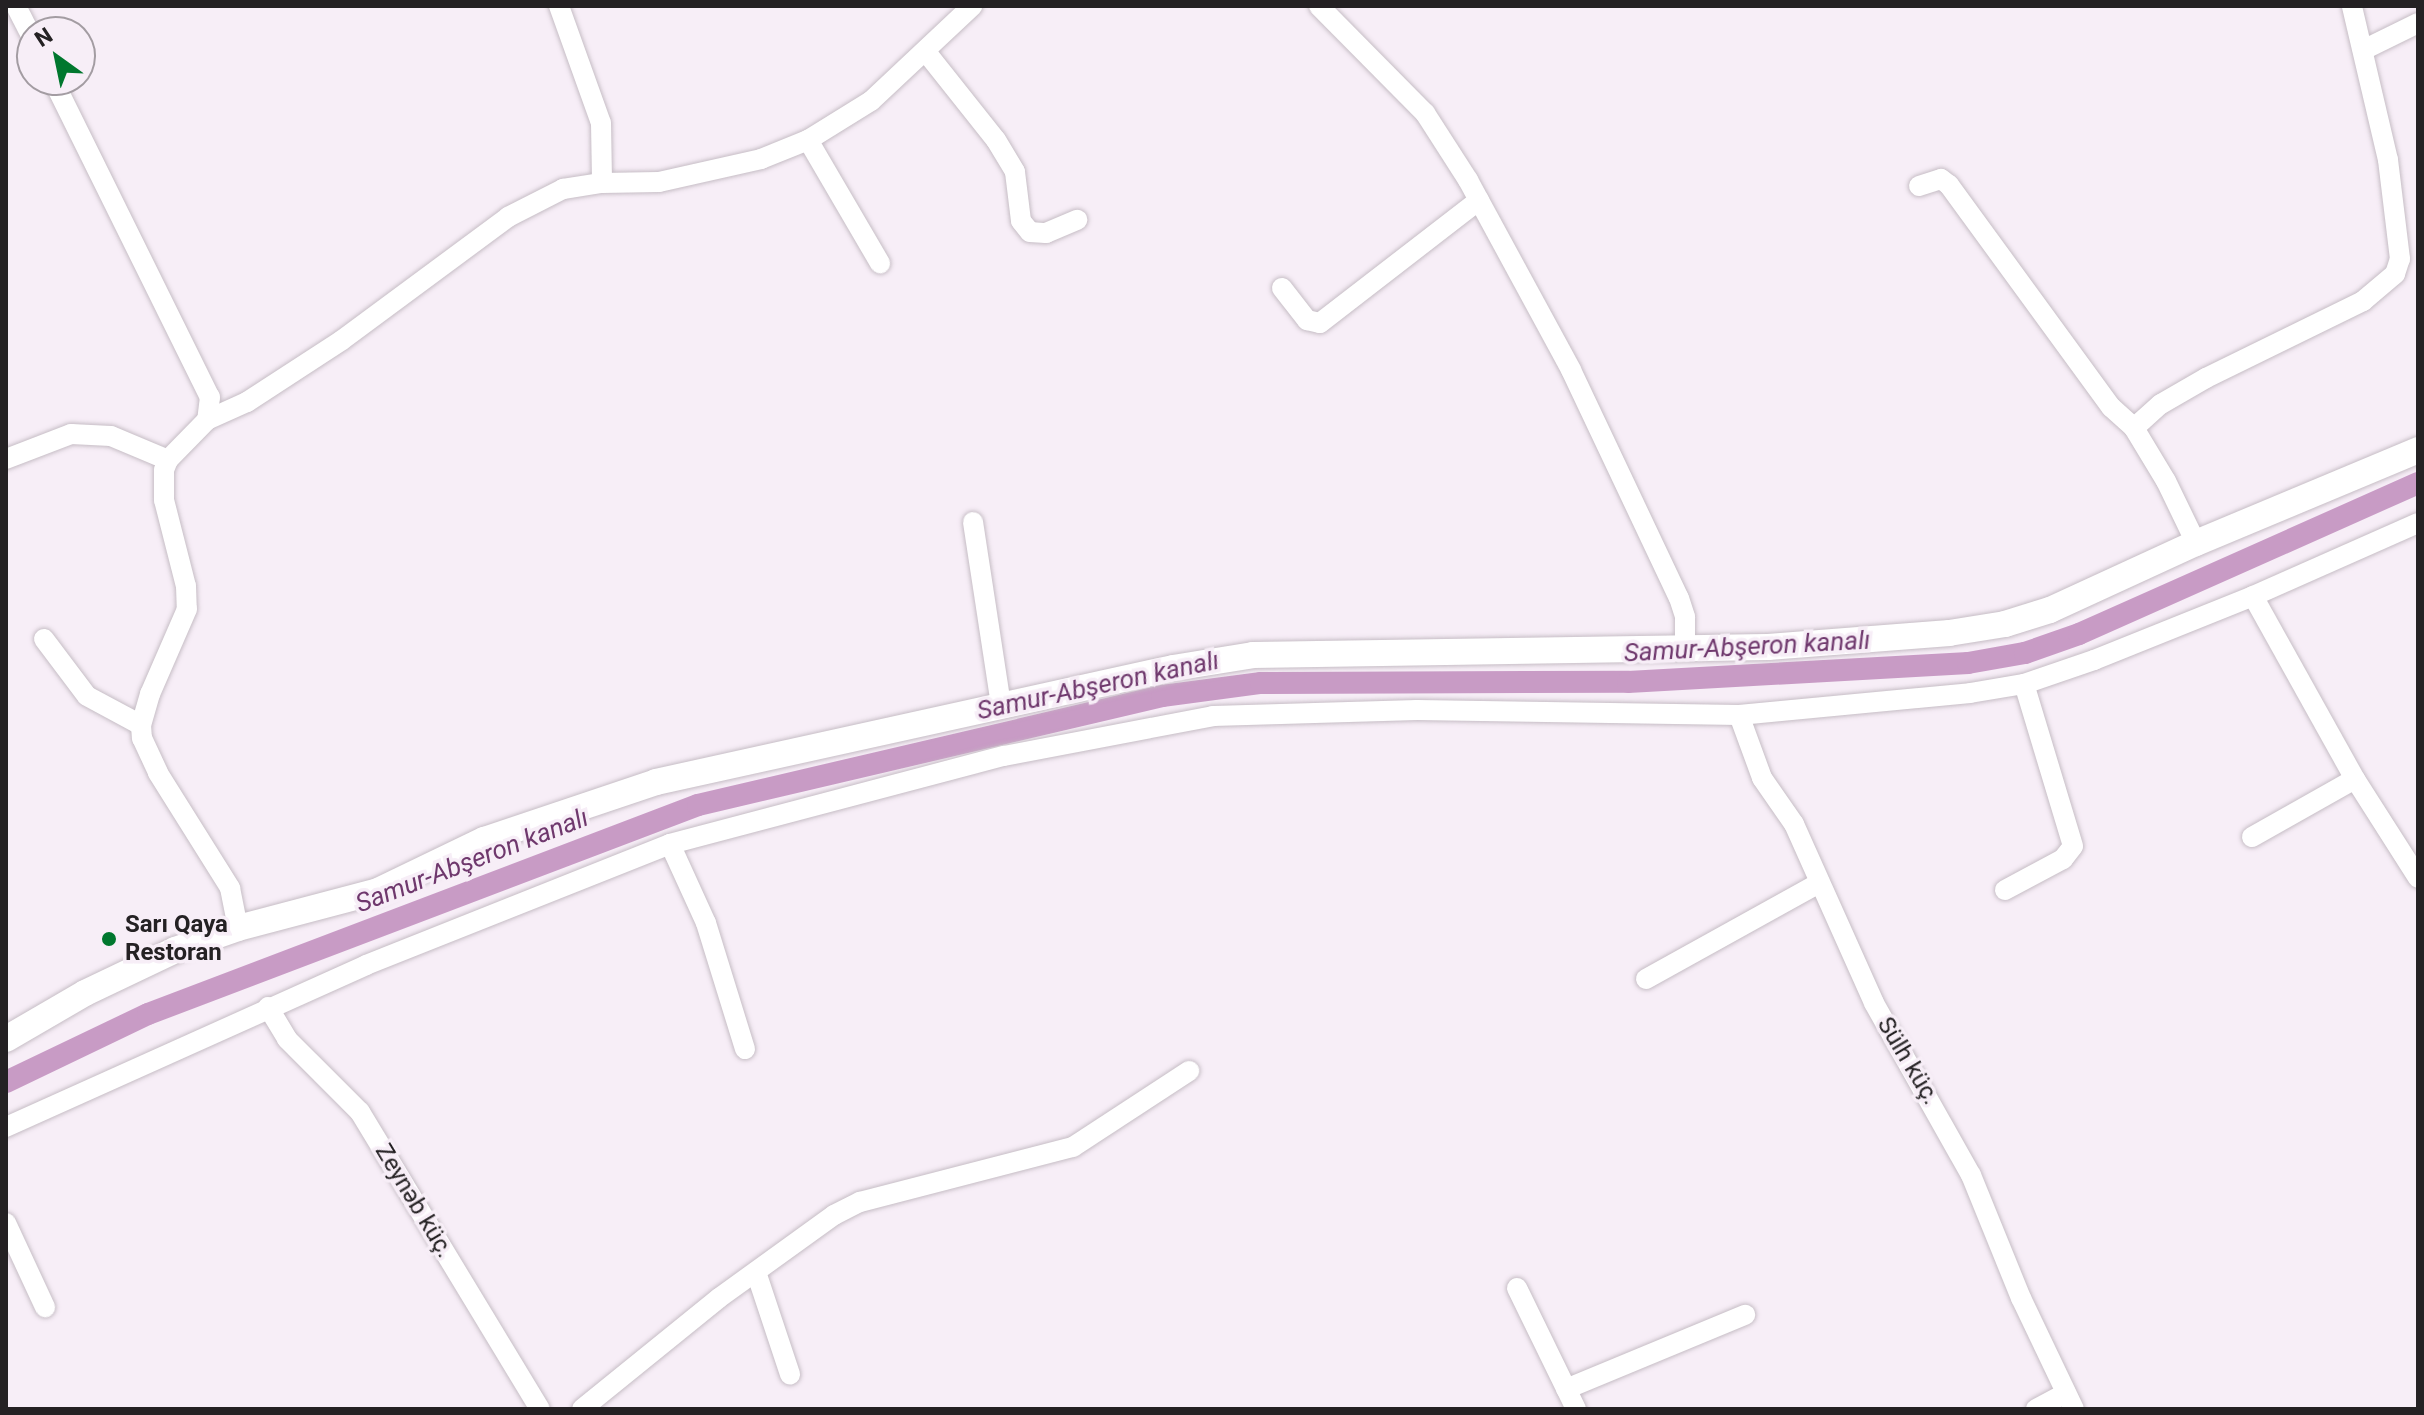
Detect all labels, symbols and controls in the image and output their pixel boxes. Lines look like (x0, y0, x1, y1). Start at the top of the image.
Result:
north arrow (16, 16, 96, 96)
text: N (30, 22, 57, 52)
water label: Samur-Abşeron kanalı (1623, 625, 1871, 669)
water label: Samur-Abşeron kanalı (974, 645, 1222, 727)
water label: Samur-Abşeron kanalı (351, 802, 593, 920)
place label: Sarı Qaya Restoran (125, 911, 228, 967)
marker: Sarı Qaya Restoran (100, 930, 118, 948)
street label: Sülh küç. (1871, 1012, 1945, 1110)
street label: Zeynəb küç. (369, 1139, 459, 1263)

